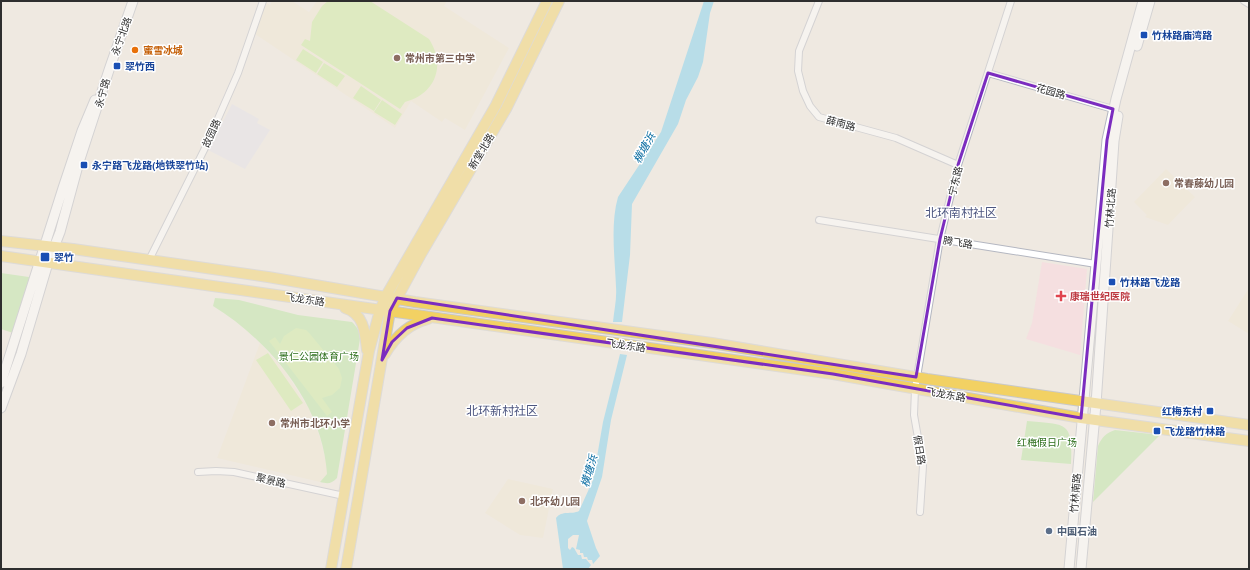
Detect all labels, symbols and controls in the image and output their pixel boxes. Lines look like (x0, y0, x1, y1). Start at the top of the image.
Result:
street label: 永宁北路 (109, 15, 134, 57)
place label: 竹林路庙湾路 (1151, 29, 1213, 42)
marker: 竹林路庙湾路 (1139, 30, 1149, 40)
place label: 蜜雪冰城 (143, 44, 183, 57)
marker: 蜜雪冰城 (130, 45, 140, 55)
place label: 常州市第三中学 (405, 52, 475, 65)
marker: 常州市第三中学 (392, 53, 402, 63)
place label: 翠竹西 (125, 60, 155, 73)
marker: 翠竹西 (112, 61, 122, 71)
street label: 永宁路 (92, 77, 113, 109)
street label: 花园路 (1035, 81, 1067, 102)
street label: 薛南路 (825, 113, 857, 134)
street label: 故园路 (199, 117, 223, 150)
water label: 横塘浜 (630, 129, 659, 166)
street label: 新堂北路 (466, 131, 497, 172)
place label: 永宁路飞龙路(地铁翠竹站) (92, 159, 209, 172)
marker: 永宁路飞龙路(地铁翠竹站) (79, 160, 89, 170)
street label: 宁东路 (946, 165, 965, 197)
place label: 常春藤幼儿园 (1174, 177, 1234, 190)
marker: 常春藤幼儿园 (1161, 178, 1171, 188)
street label: 竹林北路 (1103, 188, 1118, 228)
district label: 北环南村社区 (925, 205, 997, 220)
street label: 腾飞路 (942, 234, 974, 251)
marker: 翠竹 (39, 251, 51, 263)
place label: 翠竹 (54, 251, 74, 264)
place label: 竹林路飞龙路 (1119, 276, 1181, 289)
marker: 竹林路飞龙路 (1107, 277, 1117, 287)
street label: 飞龙东路 (284, 290, 326, 309)
marker: 康瑞世纪医院 (1055, 290, 1067, 302)
place label: 康瑞世纪医院 (1070, 290, 1130, 303)
street label: 飞龙东路 (605, 336, 647, 355)
park label: 景仁公园体育广场 (279, 350, 359, 363)
street label: 飞龙东路 (925, 385, 967, 404)
district label: 北环新村社区 (466, 403, 538, 418)
place label: 红梅东村 (1162, 405, 1202, 418)
marker: 红梅东村 (1205, 406, 1215, 416)
place label: 常州市北环小学 (280, 417, 350, 430)
marker: 常州市北环小学 (267, 418, 277, 428)
place label: 飞龙路竹林路 (1165, 425, 1226, 438)
marker: 飞龙路竹林路 (1152, 426, 1162, 436)
street label: 假日路 (911, 434, 928, 466)
park label: 红梅假日广场 (1017, 436, 1077, 449)
water label: 横塘浜 (578, 452, 601, 489)
street label: 聚景路 (255, 471, 287, 490)
street label: 竹林南路 (1067, 473, 1084, 514)
place label: 北环幼儿园 (530, 495, 580, 508)
marker: 北环幼儿园 (517, 496, 527, 506)
place label: 中国石油 (1057, 525, 1097, 538)
marker: 中国石油 (1044, 526, 1054, 536)

